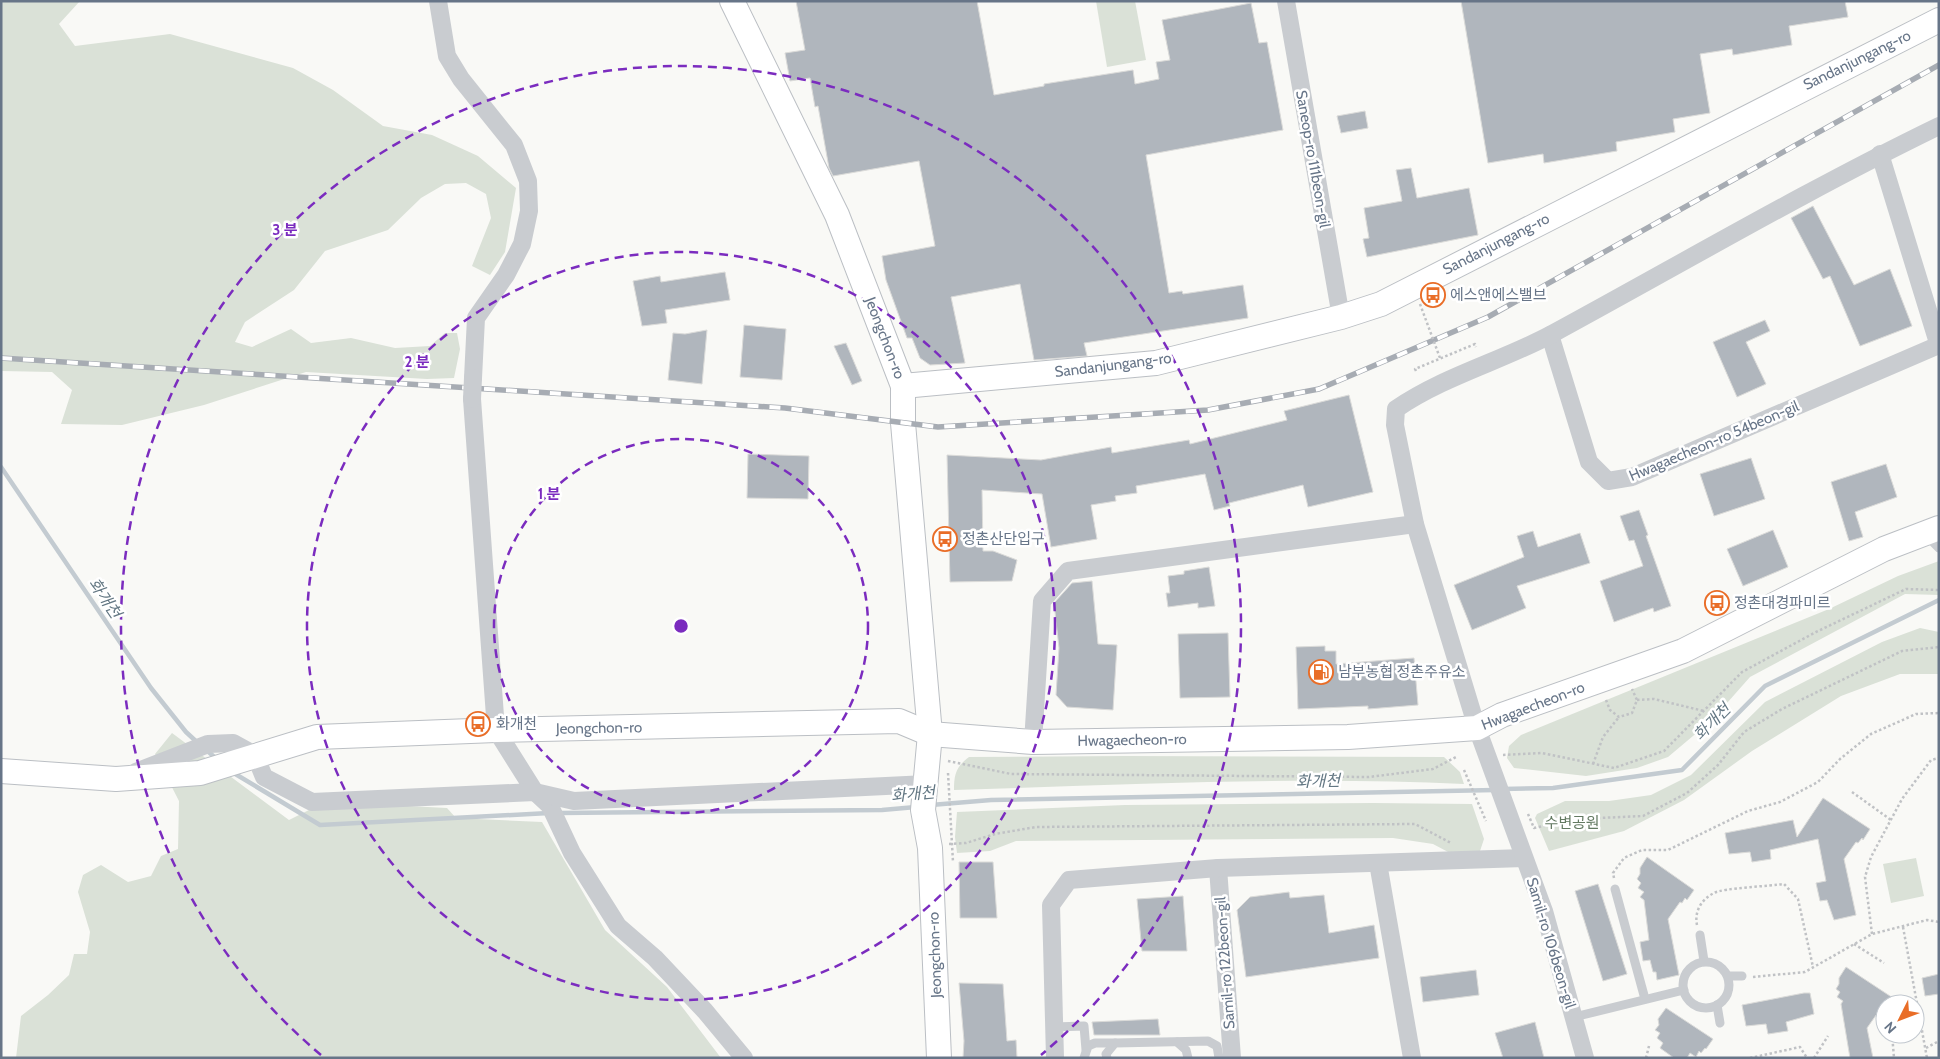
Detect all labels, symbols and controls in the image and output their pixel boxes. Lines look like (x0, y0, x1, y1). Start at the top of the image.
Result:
street label: Sandanjungang-ro (1800, 26, 1914, 94)
street label: Saneop-ro 111beon-gil (1292, 89, 1334, 230)
street label: Sandanjungang-ro (1440, 209, 1552, 279)
text: 3 분 (272, 221, 298, 239)
bus stop icon: 에스앤에스밸브 (1420, 282, 1446, 308)
place label: 에스앤에스밸브 (1450, 286, 1547, 304)
street label: Jeongchon-ro (861, 294, 909, 381)
street label: Sandanjungang-ro (1054, 349, 1172, 381)
text: 2 분 (404, 353, 430, 371)
street label: Hwagaecheon-ro 54beon-gil (1626, 397, 1802, 485)
text: 1 분 (538, 485, 561, 503)
bus stop icon: 정촌산단입구 (932, 526, 958, 552)
place label: 정촌산단입구 (962, 530, 1045, 548)
water label: 화개천 (85, 574, 126, 624)
bus stop icon: 정촌대경파미르 (1704, 590, 1730, 616)
place label: 정촌대경파미르 (1734, 594, 1831, 612)
centre of rings (672, 617, 690, 635)
fuel station icon: 남부농협 정촌주유소 (1308, 659, 1334, 685)
place label: 남부농협 정촌주유소 (1338, 663, 1466, 681)
street label: Hwagaecheon-ro (1479, 678, 1587, 734)
water label: 화개천 (1690, 698, 1736, 744)
bus stop icon: 화개천 (465, 711, 491, 737)
place label: 화개천 (496, 715, 537, 733)
street label: Jeongchon-ro (555, 718, 642, 738)
street label: Hwagaecheon-ro (1077, 730, 1187, 750)
water label: 화개천 (1296, 771, 1343, 791)
water label: 화개천 (890, 782, 938, 805)
park label: 수변공원 (1544, 814, 1600, 832)
street label: Samil-ro 106beon-gil (1523, 875, 1580, 1011)
street label: Samil-ro 122beon-gil (1211, 896, 1239, 1030)
street label: Jeongchon-ro (925, 912, 946, 999)
north arrow (1875, 994, 1925, 1044)
text: N (1880, 1018, 1900, 1037)

